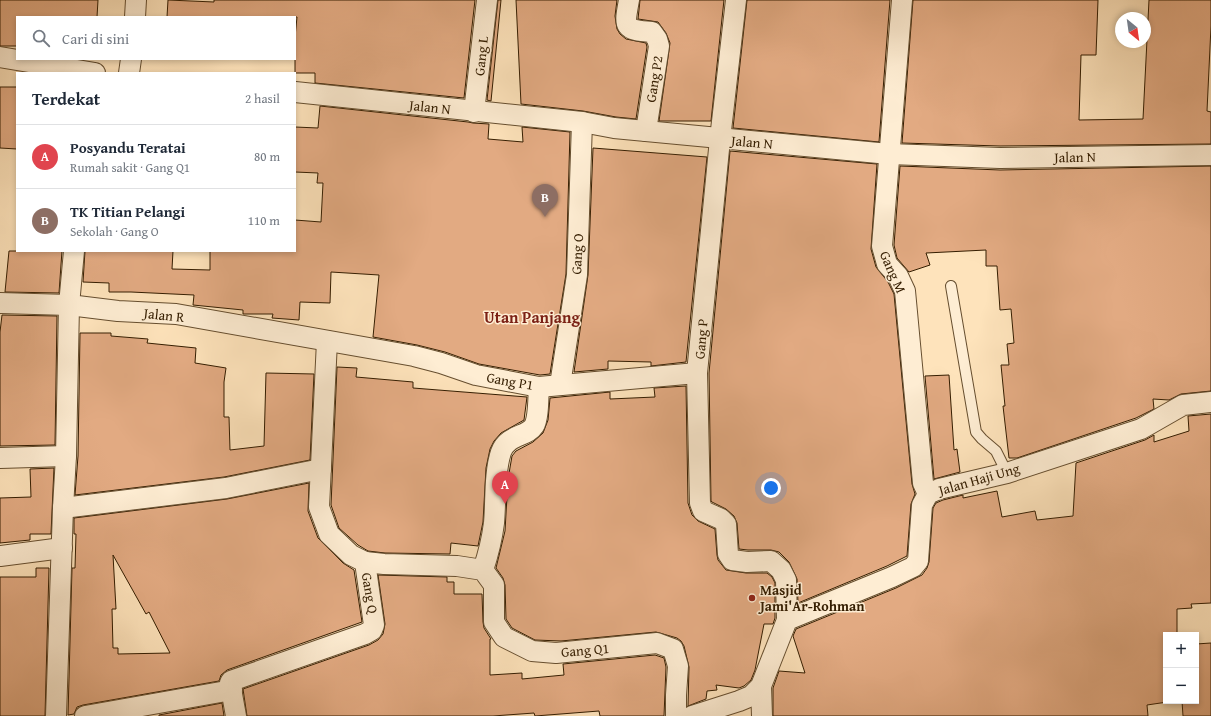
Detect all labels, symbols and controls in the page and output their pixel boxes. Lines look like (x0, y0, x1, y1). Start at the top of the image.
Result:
north arrow (1115, 12, 1151, 48)
search box (16, 16, 296, 60)
icon: search (30, 27, 52, 49)
text: Cari di sini (62, 28, 129, 49)
street label: Gang L (469, 35, 493, 77)
street label: Gang P2 (640, 54, 668, 104)
text: Terdekat (32, 86, 100, 111)
text: 2 hasil (245, 89, 280, 108)
street label: Jalan N (406, 95, 452, 119)
street label: Jalan N (728, 130, 774, 154)
text: Posyandu Teratai (70, 137, 186, 158)
text: A (41, 147, 49, 166)
text: 80 m (254, 147, 280, 166)
street label: Jalan N (1052, 147, 1096, 167)
text: Rumah sakit · Gang Q1 (70, 158, 190, 177)
pin: B (532, 184, 558, 217)
text: TK Titian Pelangi (70, 201, 185, 222)
text: B (41, 211, 49, 230)
text: 110 m (248, 211, 280, 230)
text: Sekolah · Gang O (70, 222, 159, 241)
street label: Gang O (566, 233, 588, 275)
street label: Gang M (875, 248, 911, 296)
street label: Jalan R (141, 303, 186, 327)
district label: Utan Panjang (484, 305, 580, 329)
street label: Gang P (689, 318, 713, 360)
street label: Gang P1 (485, 367, 535, 395)
street label: Jalan Haji Ung (934, 458, 1022, 501)
pin: A (492, 471, 518, 504)
your location (761, 478, 781, 498)
street label: Gang Q (357, 571, 383, 616)
place label: Masjid Jami'Ar-Rohman (758, 580, 865, 616)
marker: Masjid Jami'Ar-Rohman (747, 593, 757, 603)
map controls (1163, 632, 1199, 704)
button: + (1163, 632, 1199, 668)
street label: Gang Q1 (560, 638, 610, 662)
button: − (1163, 668, 1199, 704)

